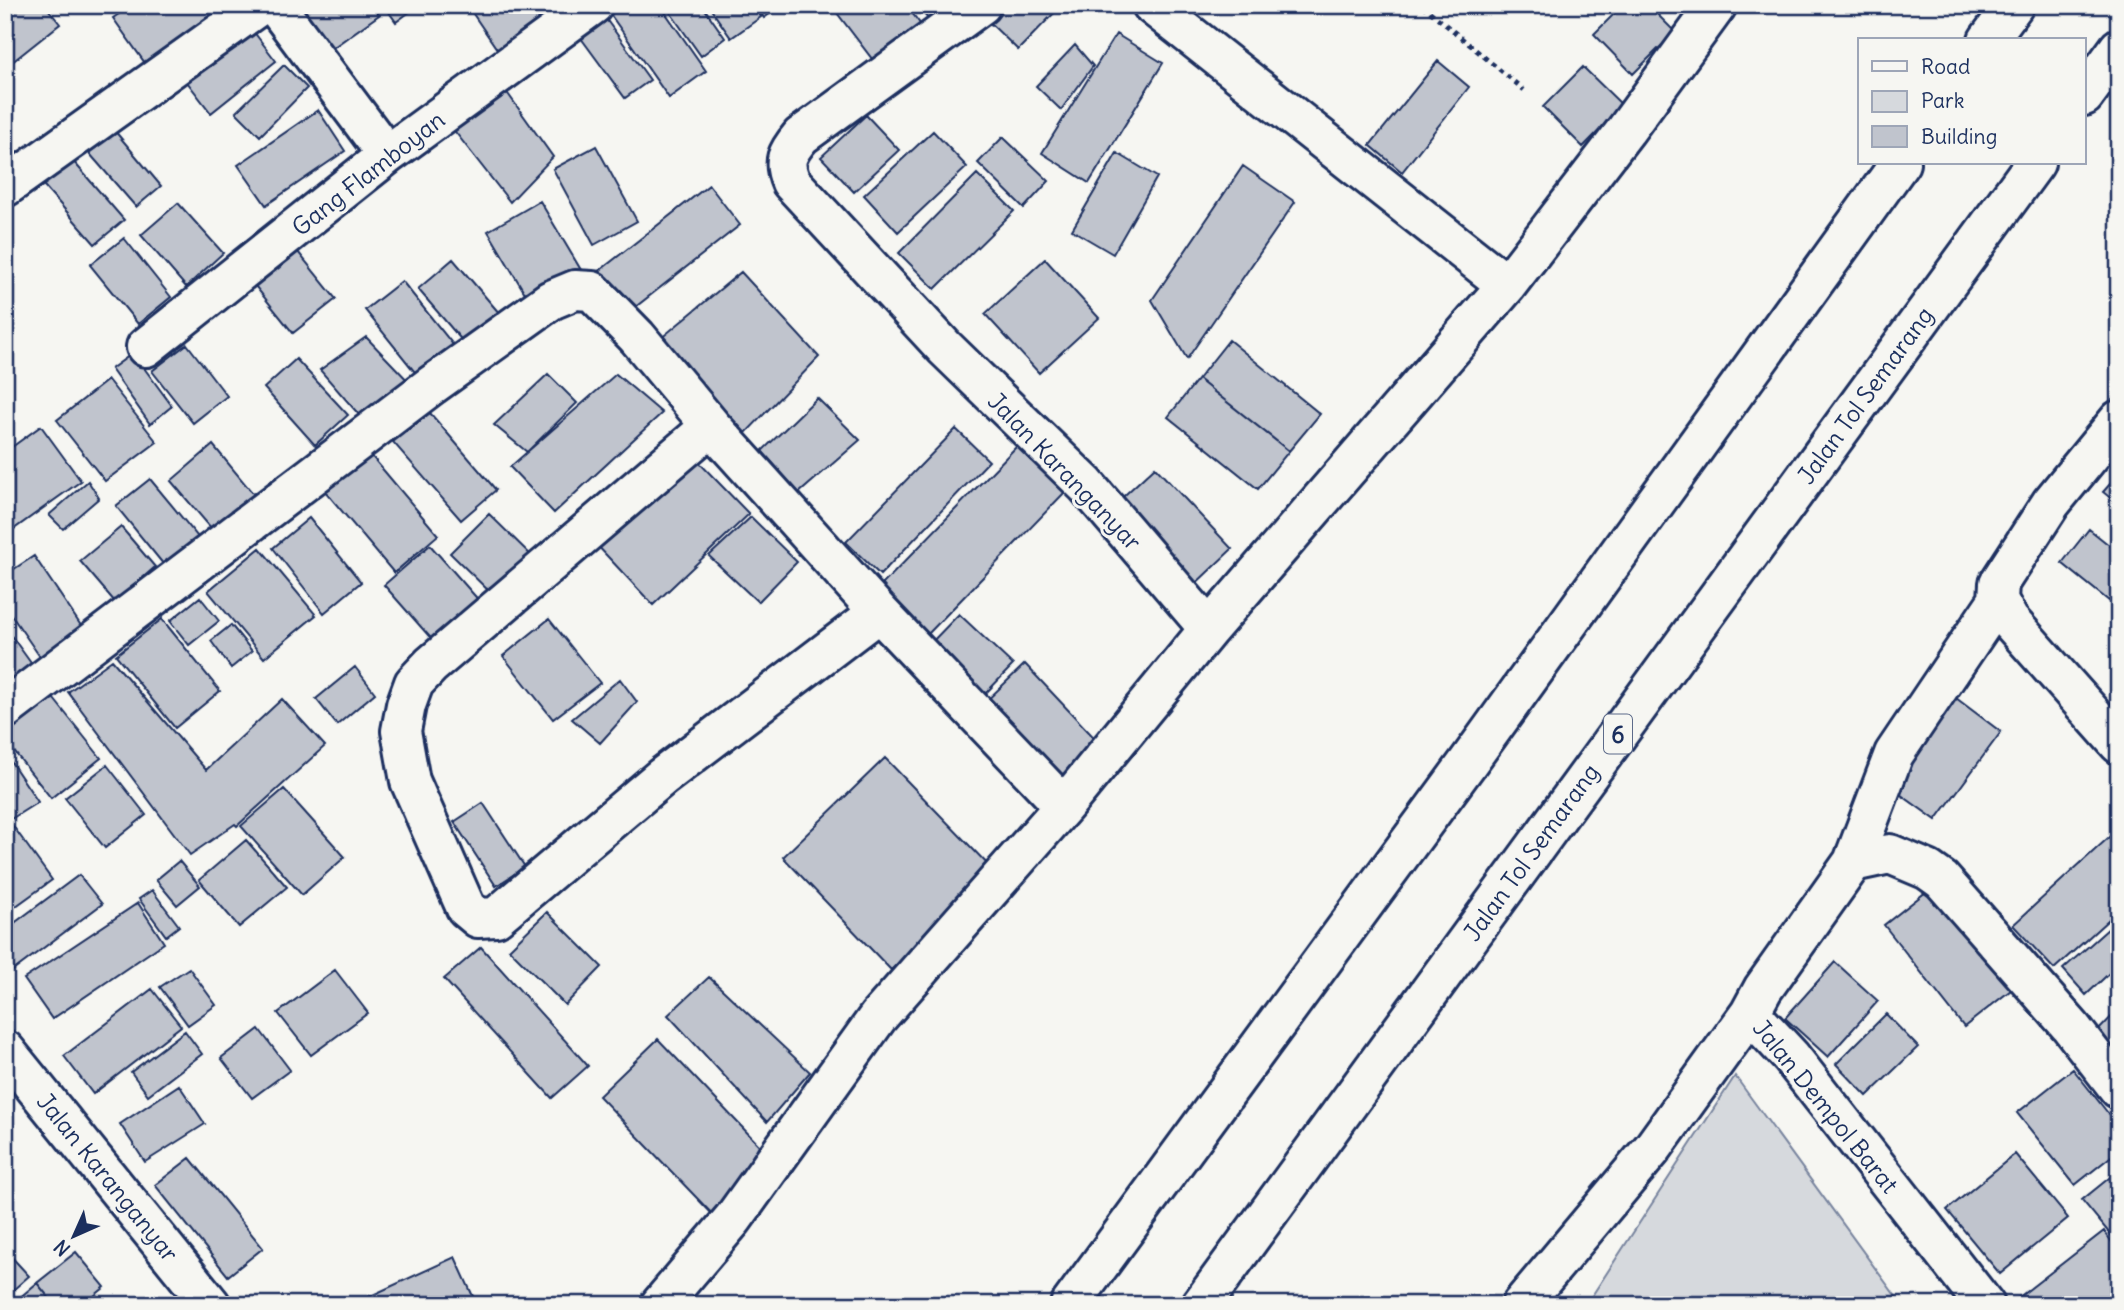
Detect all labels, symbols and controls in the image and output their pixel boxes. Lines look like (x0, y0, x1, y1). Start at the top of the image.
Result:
legend (1858, 38, 2086, 164)
text: Road (1921, 53, 1970, 80)
text: Park (1921, 87, 1964, 114)
street label: Gang Flamboyan (286, 104, 450, 242)
text: Building (1921, 123, 1997, 150)
street label: Jalan Tol Semarang (1791, 301, 1939, 489)
street label: Jalan Karanganyar (982, 386, 1148, 556)
road number: 6 (1604, 714, 1632, 754)
street label: Jalan Tol Semarang (1457, 758, 1605, 946)
street label: Jalan Dempol Barat (1747, 1013, 1905, 1199)
street label: Jalan Karanganyar (31, 1087, 185, 1267)
north arrow (38, 1202, 108, 1272)
text: N (49, 1235, 75, 1261)

